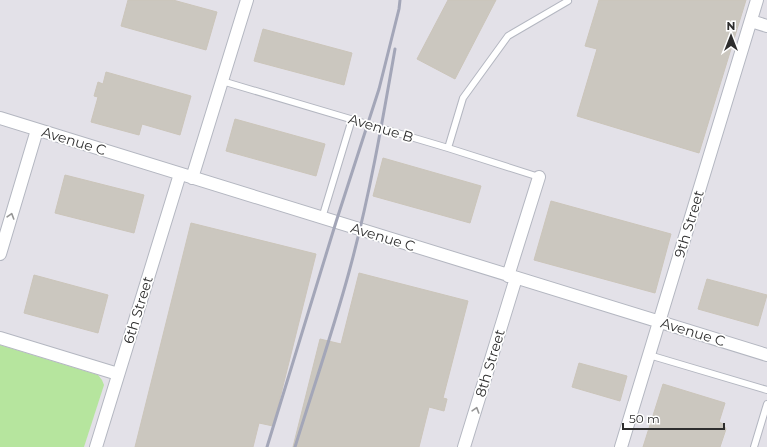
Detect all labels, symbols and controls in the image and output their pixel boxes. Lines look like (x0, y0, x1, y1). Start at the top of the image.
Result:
north arrow (711, 16, 751, 56)
text: N (727, 19, 735, 33)
street label: Avenue B (346, 110, 416, 146)
street label: Avenue C (40, 123, 108, 159)
street label: 9th Street (670, 188, 708, 260)
one-way arrow (6, 213, 15, 220)
street label: Avenue C (349, 219, 417, 255)
street label: 6th Street (119, 274, 157, 346)
street label: Avenue C (659, 314, 727, 350)
street label: 8th Street (471, 327, 509, 399)
scale bar (623, 405, 724, 431)
one-way arrow (471, 406, 480, 413)
text: 50 m (629, 411, 660, 426)

